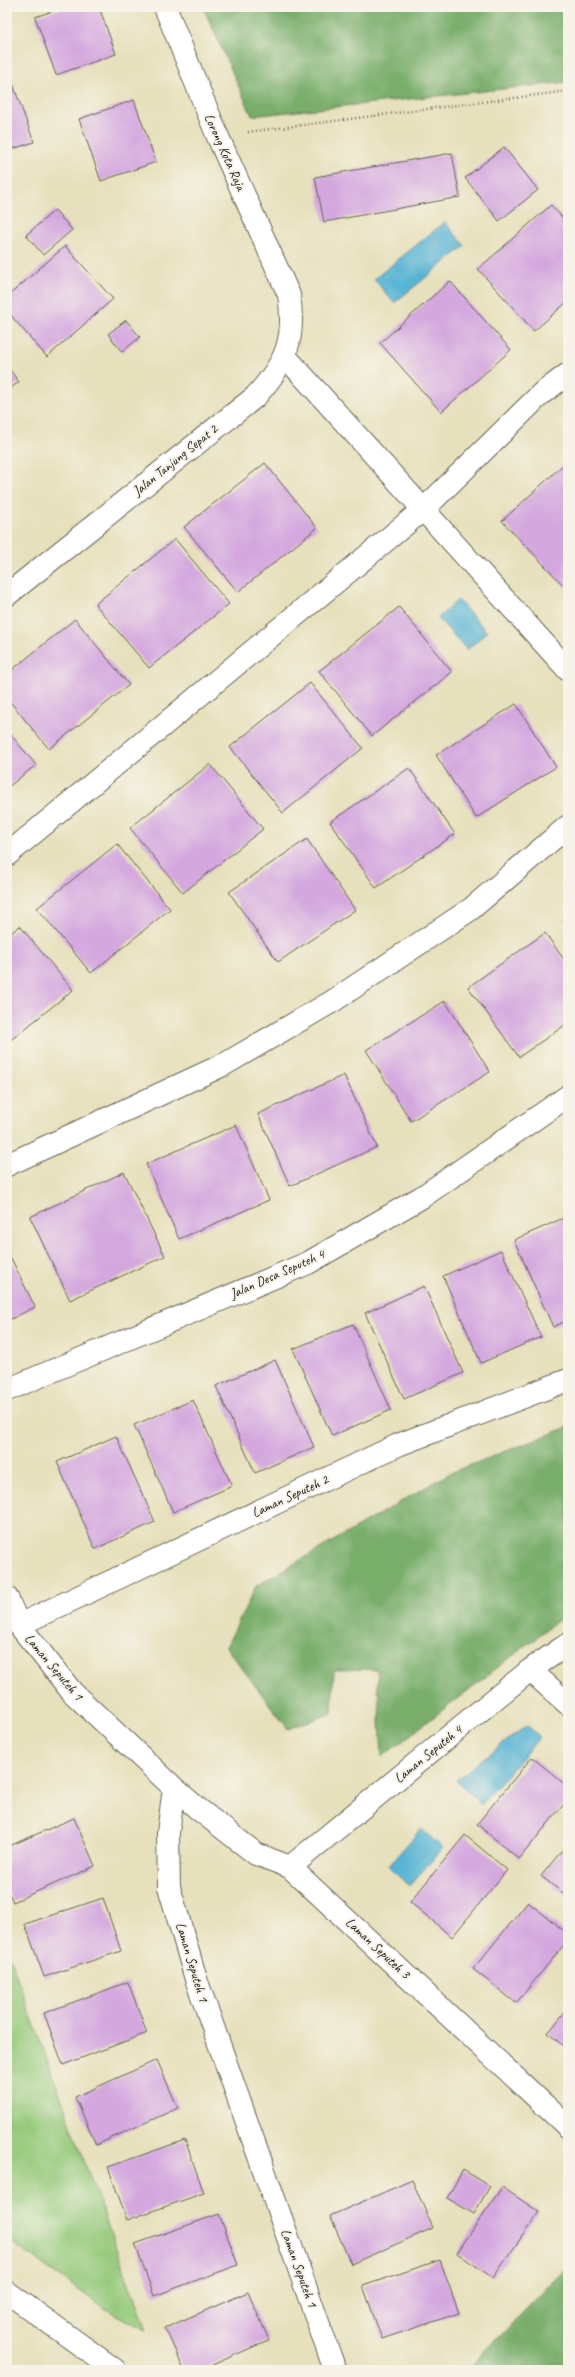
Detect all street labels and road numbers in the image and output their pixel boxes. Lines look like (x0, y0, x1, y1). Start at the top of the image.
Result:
street label: Lorong Kota Raja (201, 111, 250, 194)
street label: Jalan Tanjung Sepat 2 (128, 420, 222, 500)
street label: Jalan Desa Seputeh 4 (226, 1245, 328, 1303)
street label: Laman Seputeh 2 (249, 1470, 332, 1521)
street label: Laman Seputeh 1 (21, 1630, 87, 1705)
street label: Laman Seputeh 4 (391, 1720, 467, 1786)
street label: Laman Seputeh 3 (342, 1914, 415, 1983)
street label: Laman Seputeh 1 (172, 1920, 212, 2004)
street label: Laman Seputeh 1 (277, 2226, 321, 2310)

